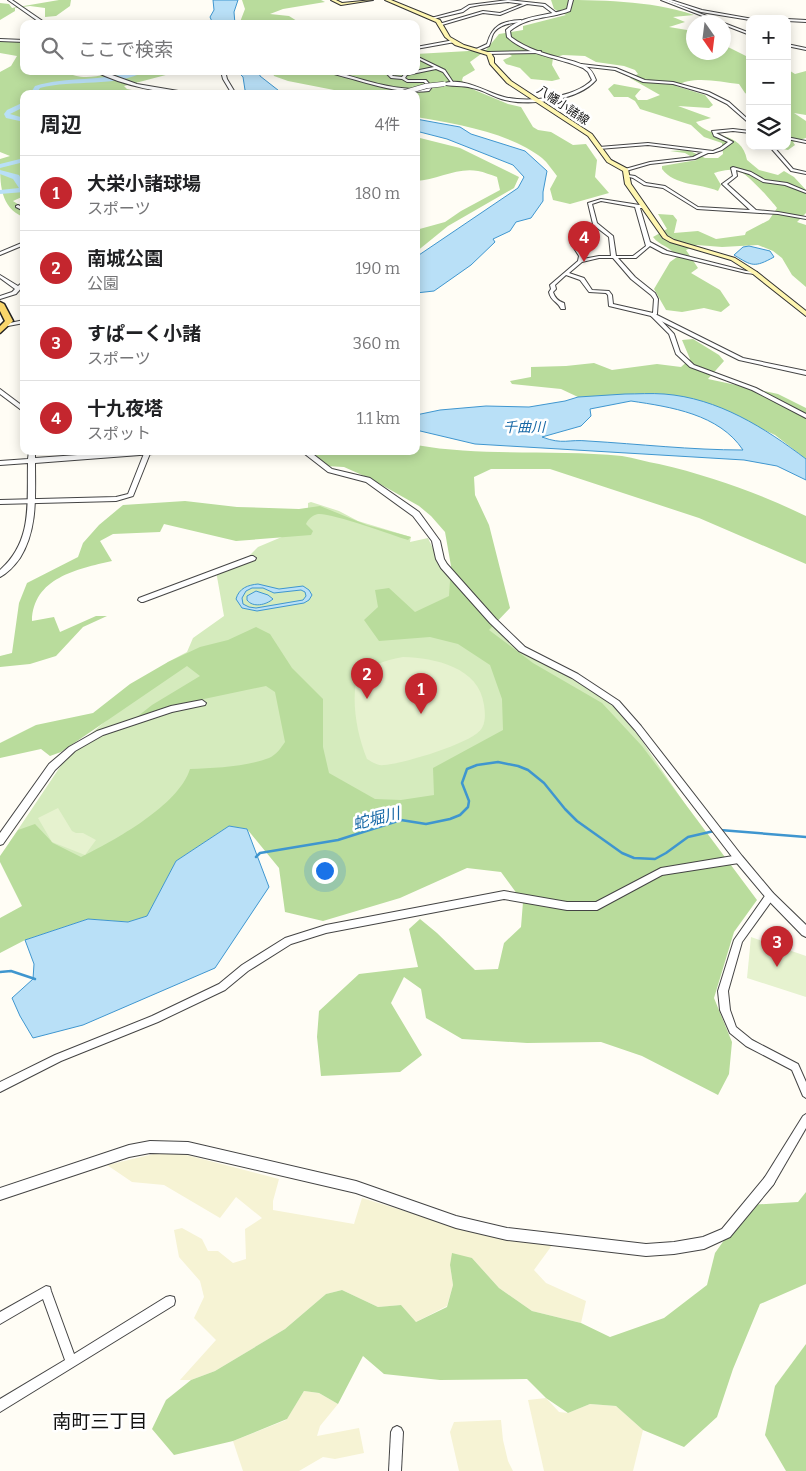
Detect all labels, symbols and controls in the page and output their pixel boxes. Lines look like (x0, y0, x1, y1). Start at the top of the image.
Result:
north arrow (686, 15, 731, 60)
map controls (746, 15, 791, 150)
button: + (746, 15, 791, 60)
search box (20, 20, 420, 75)
icon: search (38, 34, 66, 62)
text: ここで検索 (78, 38, 173, 61)
button: − (746, 60, 791, 105)
street label: 八幡小諸線 (534, 82, 592, 128)
button: layers (746, 105, 791, 150)
text: 周辺 (40, 112, 82, 138)
text: 4件 (375, 115, 400, 134)
text: 大栄小諸球場 (87, 172, 201, 195)
text: 1 (53, 184, 59, 203)
text: 180 m (355, 184, 400, 203)
text: スポーツ (87, 199, 151, 218)
pin: 4 (568, 221, 600, 262)
text: 南城公園 (87, 247, 163, 270)
text: 2 (51, 259, 61, 278)
text: 190 m (355, 259, 400, 278)
text: 公園 (87, 274, 119, 293)
text: すぱーく小諸 (87, 322, 201, 345)
text: 3 (51, 334, 61, 353)
text: 360 m (353, 334, 400, 353)
text: スポーツ (87, 349, 151, 368)
text: 十九夜塔 (87, 397, 163, 420)
text: 4 (51, 409, 61, 428)
text: 1.1 km (357, 409, 400, 428)
water label: 千曲川 (503, 419, 547, 436)
text: スポット (87, 424, 151, 443)
pin: 2 (351, 658, 383, 699)
pin: 1 (405, 673, 437, 714)
water label: 蛇堀川 (351, 803, 404, 834)
your location (312, 858, 338, 884)
pin: 3 (761, 926, 793, 967)
district label: 南町三丁目 (52, 1410, 148, 1433)

